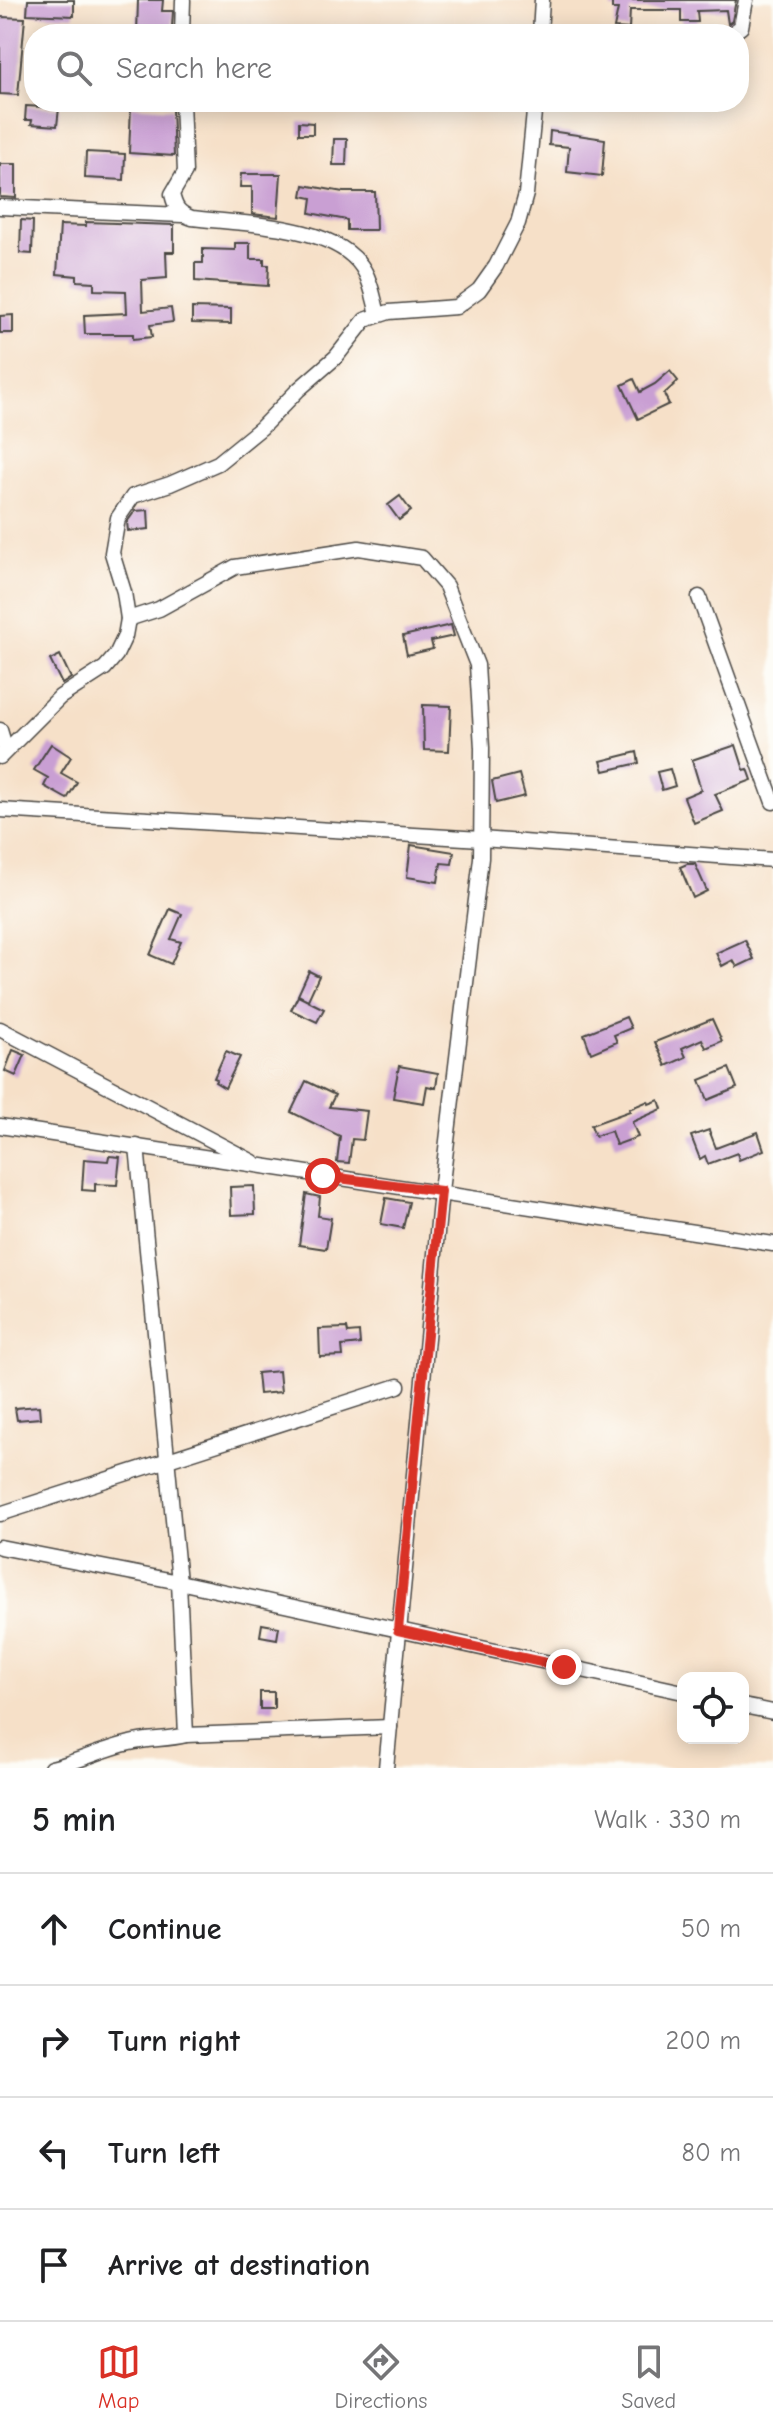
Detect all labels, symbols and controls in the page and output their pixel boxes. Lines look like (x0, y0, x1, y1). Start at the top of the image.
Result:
search box (24, 24, 749, 112)
icon: search (52, 46, 96, 90)
text: Search here (116, 51, 272, 86)
route start (305, 1158, 341, 1194)
route end (546, 1649, 582, 1685)
map controls (677, 1672, 749, 1744)
button: locate (677, 1672, 749, 1744)
text: 5 min (32, 1800, 116, 1840)
text: Walk · 330 m (594, 1805, 741, 1835)
icon: ahead (32, 1907, 76, 1951)
text: Continue (108, 1912, 222, 1947)
text: 50 m (681, 1914, 741, 1944)
icon: right (32, 2019, 76, 2063)
text: Turn right (108, 2024, 240, 2059)
text: 200 m (666, 2026, 741, 2056)
icon: left (32, 2131, 76, 2175)
text: Turn left (108, 2136, 220, 2171)
text: 80 m (682, 2138, 741, 2168)
icon: arrive (32, 2243, 76, 2287)
text: Arrive at destination (108, 2248, 370, 2283)
tab: Map (97, 2340, 141, 2414)
tab: Directions (335, 2340, 428, 2414)
tab: Saved (621, 2340, 676, 2414)

